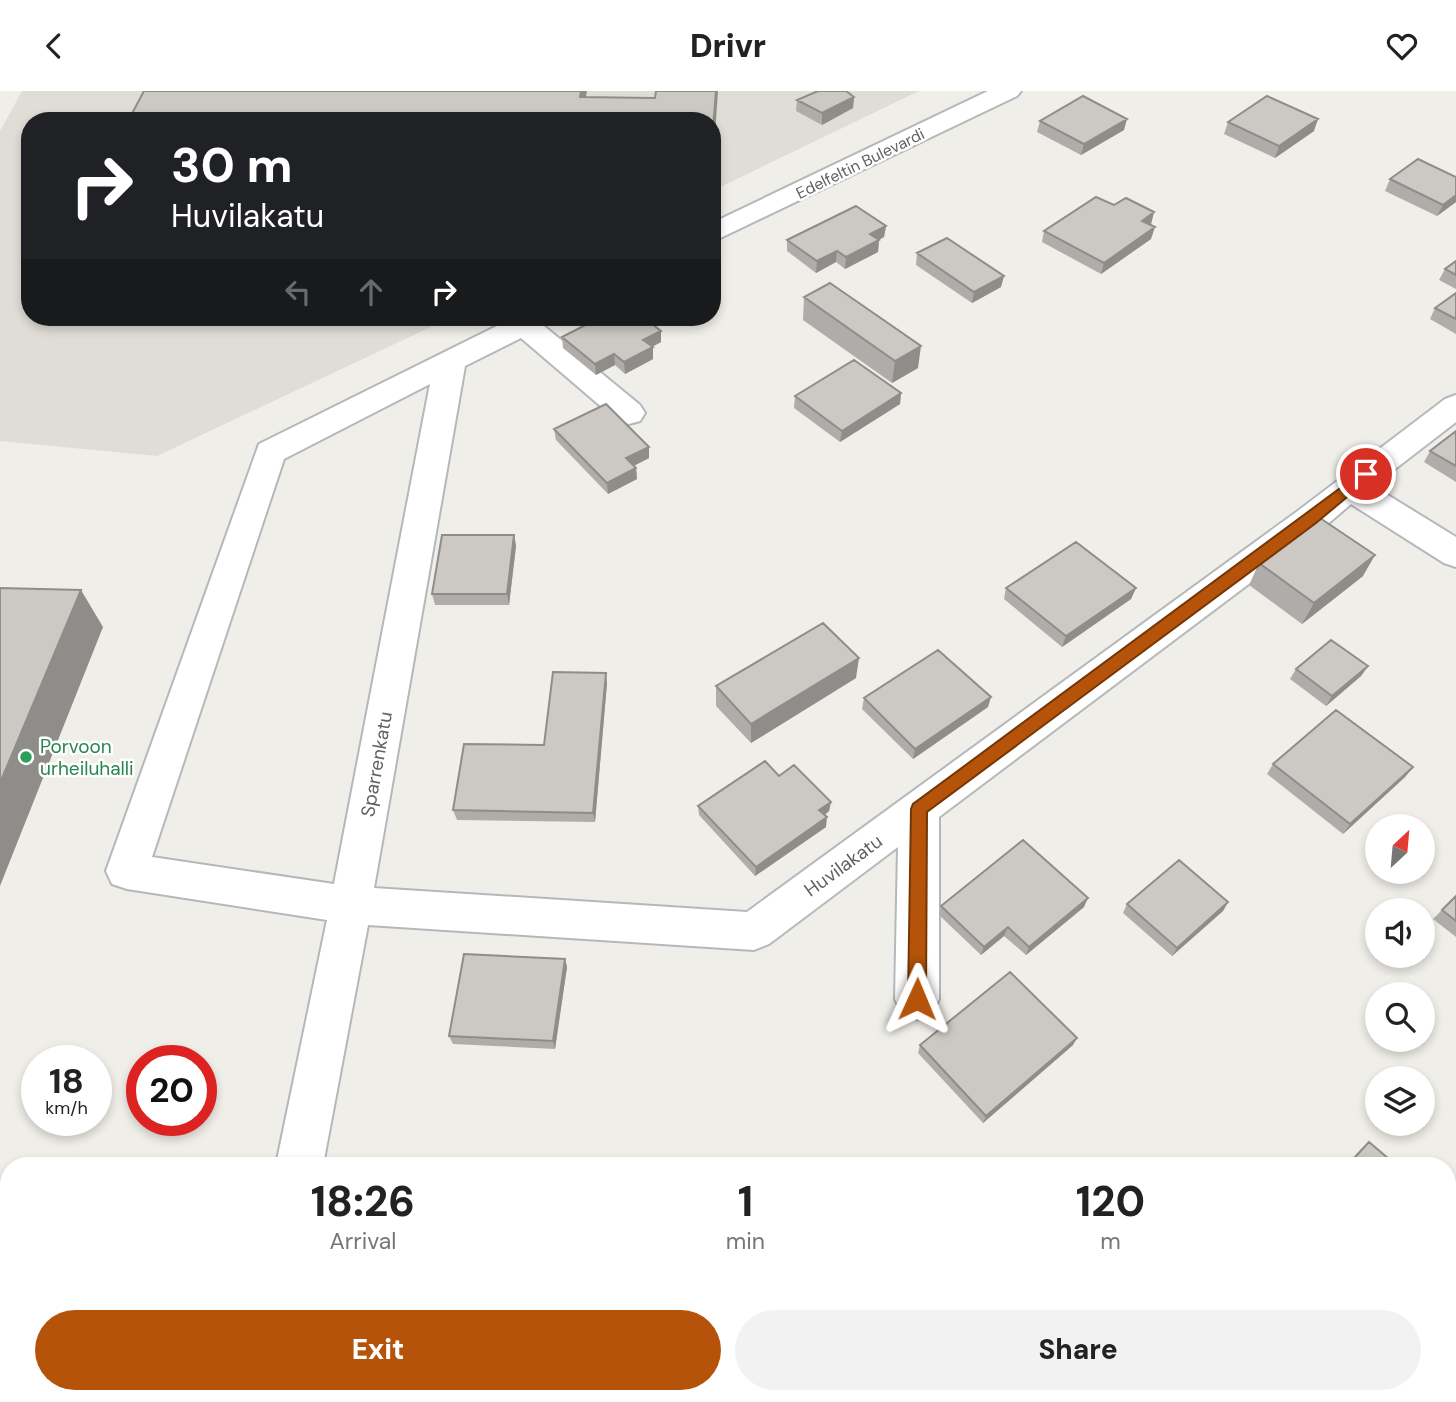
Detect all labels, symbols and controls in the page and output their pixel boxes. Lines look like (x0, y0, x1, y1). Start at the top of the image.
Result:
text: Drivr (690, 25, 766, 67)
icon: back (35, 27, 73, 65)
icon: heart (1383, 27, 1421, 65)
street label: Edelfeltin Bulevardi (793, 123, 928, 204)
text: 30 m (171, 133, 293, 197)
icon: right (56, 140, 147, 231)
text: Huvilakatu (171, 195, 324, 237)
icon: left (279, 273, 317, 311)
icon: ahead (352, 273, 390, 311)
icon: right (425, 273, 463, 311)
pin (1336, 444, 1396, 504)
icon: arrive (1347, 455, 1385, 493)
street label: Sparrenkatu (355, 709, 398, 819)
place label: Porvoon urheiluhalli (40, 734, 134, 781)
marker: Porvoon urheiluhalli (18, 749, 34, 765)
north arrow (1365, 814, 1435, 884)
map controls (1365, 814, 1435, 1136)
street label: Huvilakatu (799, 829, 887, 902)
button: sound (1365, 898, 1435, 968)
position arrow (880, 962, 954, 1036)
button: search (1365, 982, 1435, 1052)
speed limit sign: 20 (126, 1045, 217, 1136)
text: 18 (49, 1058, 84, 1104)
button: layers (1365, 1066, 1435, 1136)
text: km/h (45, 1096, 88, 1120)
text: 18:26 (311, 1174, 415, 1229)
text: 1 (738, 1174, 753, 1229)
text: 120 (1076, 1174, 1145, 1229)
text: Arrival (329, 1226, 396, 1256)
text: min (726, 1226, 765, 1256)
text: m (1100, 1226, 1121, 1256)
button: Exit (35, 1310, 721, 1390)
button: Share (735, 1310, 1421, 1390)

